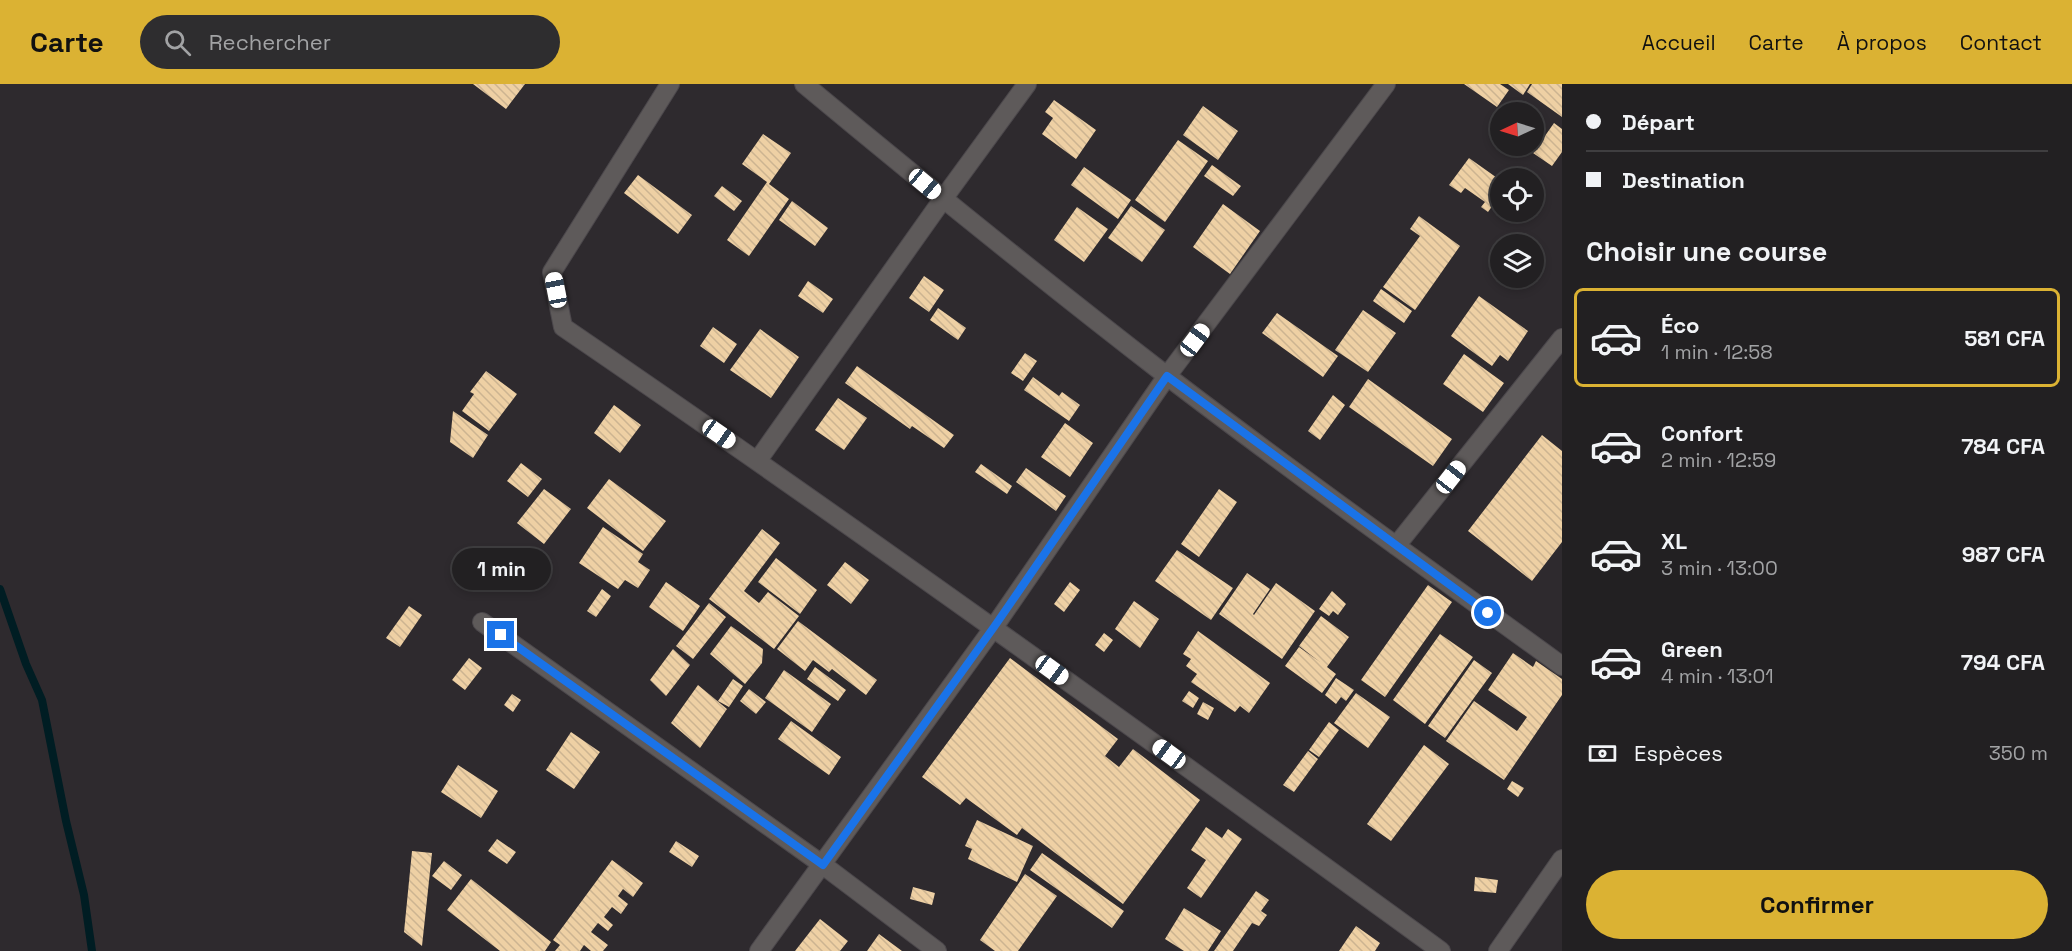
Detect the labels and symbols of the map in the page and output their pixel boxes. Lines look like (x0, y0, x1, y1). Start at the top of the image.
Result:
north arrow (1490, 102, 1544, 156)
car (905, 166, 945, 202)
car (544, 271, 568, 309)
car (1177, 320, 1213, 360)
car (699, 416, 739, 452)
car (1433, 457, 1469, 497)
callout: 1 min (452, 548, 550, 590)
route start (1474, 599, 1501, 626)
route end (487, 621, 514, 648)
car (1032, 652, 1072, 688)
car (1149, 736, 1189, 772)

